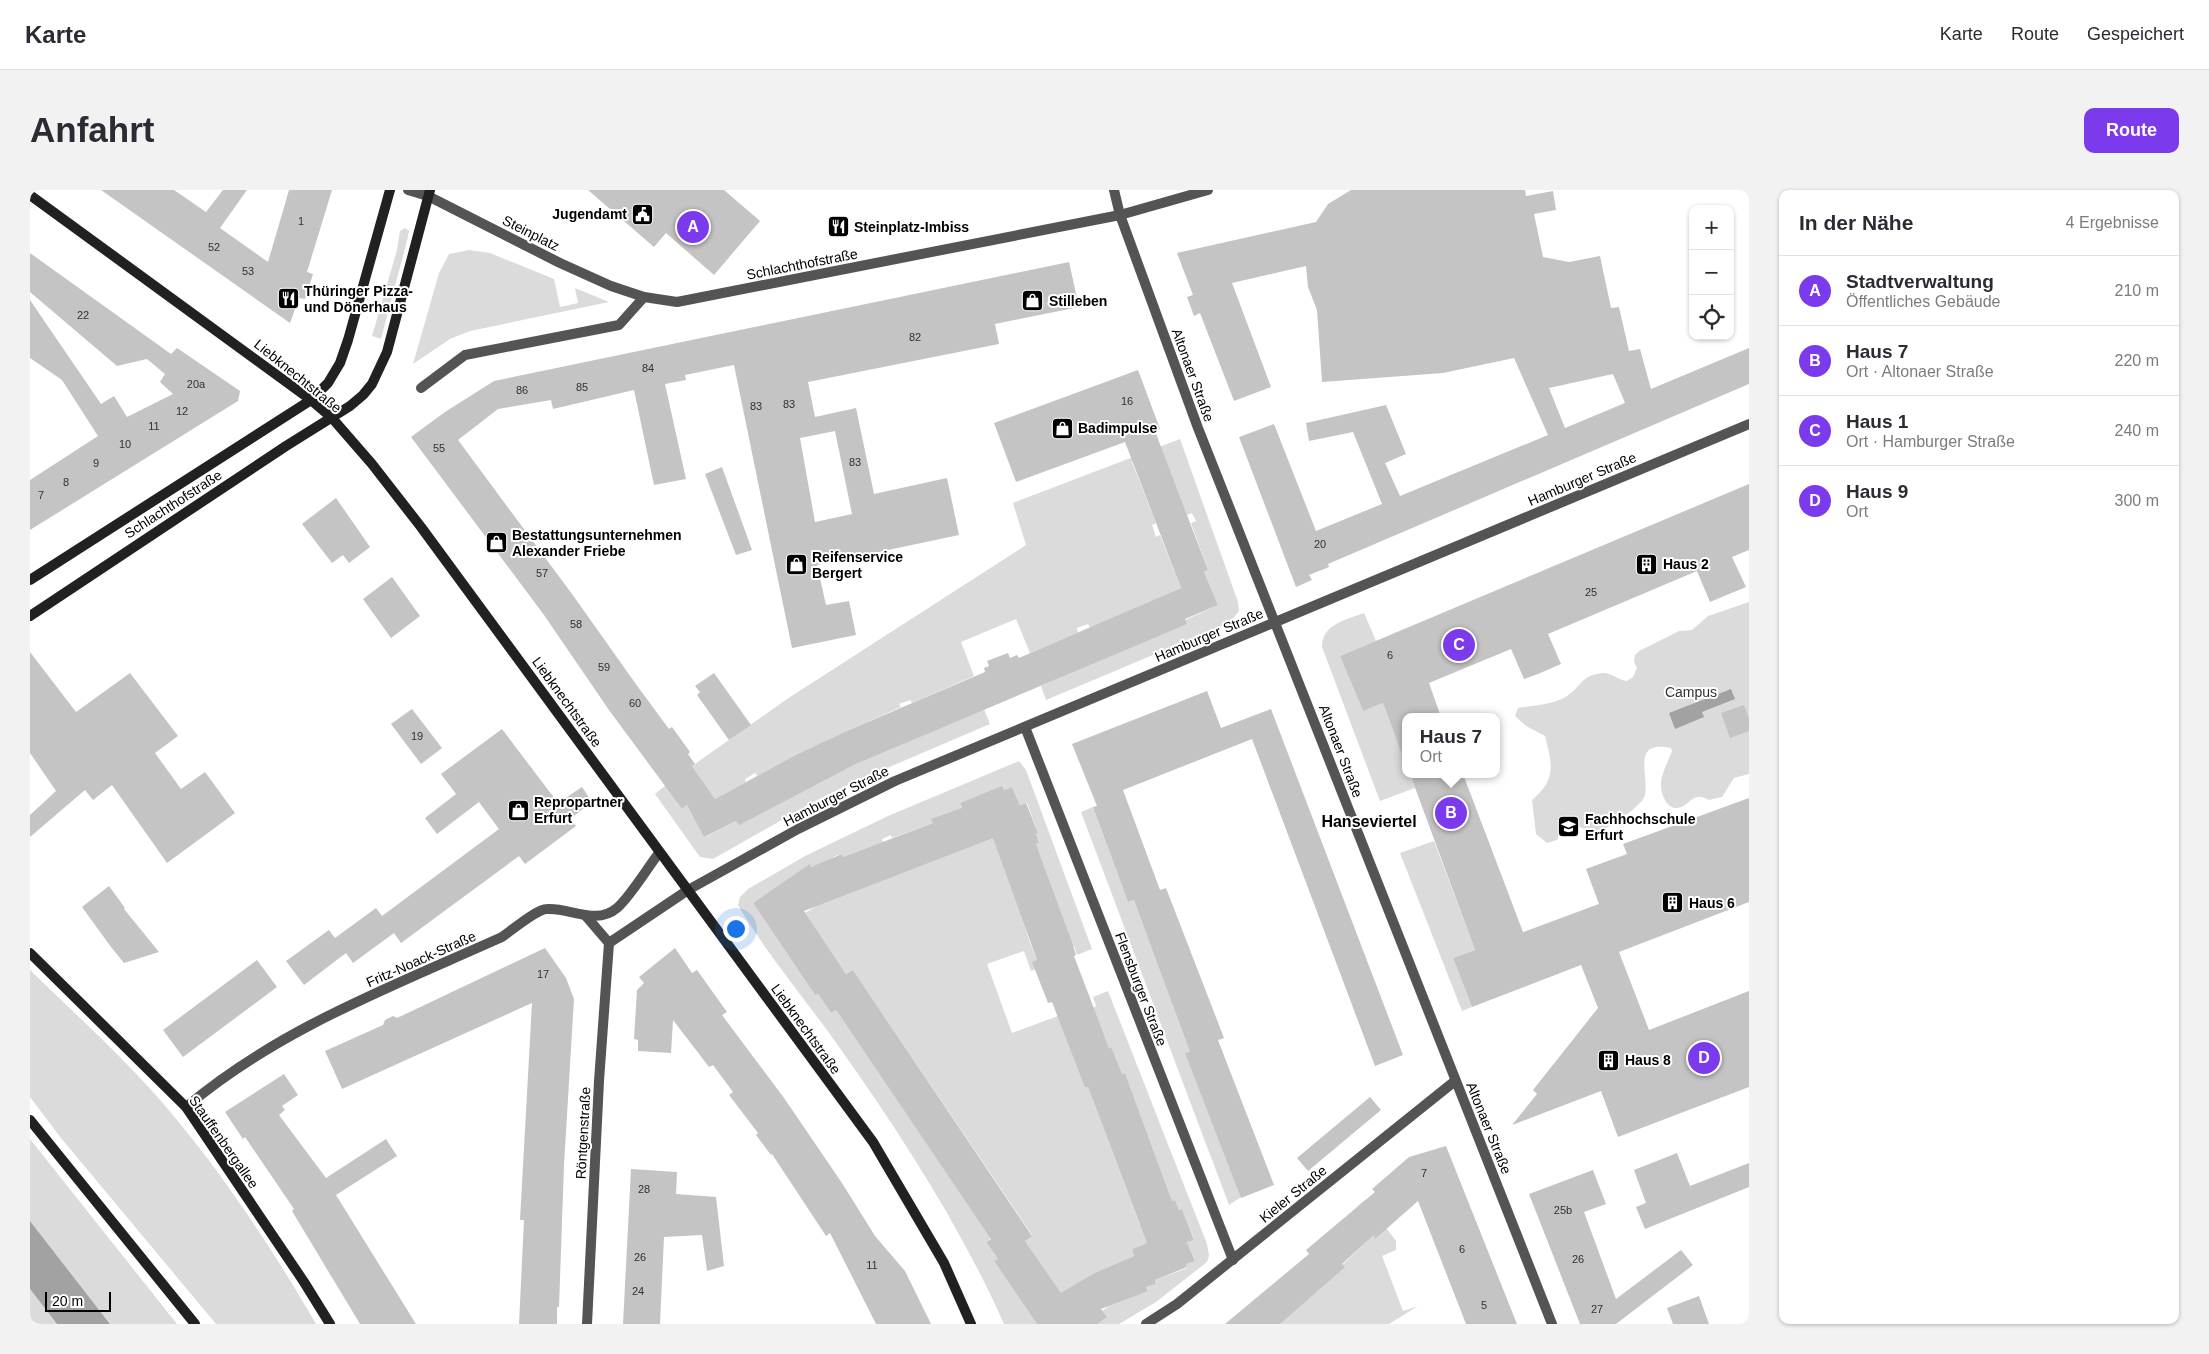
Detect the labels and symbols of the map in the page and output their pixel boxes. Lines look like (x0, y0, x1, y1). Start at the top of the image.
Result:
public building icon: Jugendamt (631, 202, 655, 226)
place label: Jugendamt (552, 206, 627, 222)
pin: A (677, 208, 709, 246)
street label: Steinplatz (500, 212, 562, 254)
house number: 1 (298, 215, 304, 227)
restaurant icon: Steinplatz-Imbiss (826, 215, 850, 239)
place label: Steinplatz-Imbiss (854, 219, 969, 235)
house number: 52 (208, 241, 220, 253)
street label: Schlachthofstraße (745, 245, 859, 283)
house number: 53 (242, 265, 254, 277)
place label: Thüringer Pizza- und Dönerhaus (304, 283, 413, 315)
restaurant icon: Thüringer Pizza- und Dönerhaus (276, 287, 300, 311)
shop icon: Stilleben (1021, 289, 1045, 313)
place label: Stilleben (1049, 293, 1107, 309)
house number: 22 (77, 309, 89, 321)
street label: Altonaer Straße (1169, 326, 1217, 424)
house number: 82 (909, 331, 921, 343)
street label: Liebknechtstraße (251, 336, 345, 416)
house number: 84 (642, 362, 654, 374)
house number: 20a (187, 378, 206, 390)
house number: 85 (576, 381, 588, 393)
house number: 86 (516, 384, 528, 396)
house number: 16 (1121, 395, 1133, 407)
house number: 83 (783, 398, 795, 410)
house number: 83 (750, 400, 762, 412)
house number: 12 (176, 405, 188, 417)
shop icon: Badimpulse (1050, 416, 1074, 440)
house number: 11 (148, 420, 160, 432)
place label: Badimpulse (1078, 420, 1158, 436)
house number: 10 (119, 438, 131, 450)
house number: 55 (433, 442, 445, 454)
street label: Hamburger Straße (1526, 449, 1639, 509)
house number: 83 (849, 456, 861, 468)
house number: 9 (93, 457, 99, 469)
street label: Schlachthofstraße (121, 466, 225, 541)
house number: 8 (63, 476, 69, 488)
house number: 7 (38, 489, 44, 501)
place label: Bestattungsunternehmen Alexander Friebe (512, 527, 682, 559)
shop icon: Bestattungsunternehmen Alexander Friebe (484, 531, 508, 555)
house number: 20 (1314, 538, 1326, 550)
place label: Reifenservice Bergert (812, 549, 903, 581)
building icon: Haus 2 (1635, 552, 1659, 576)
shop icon: Reifenservice Bergert (784, 553, 808, 577)
place label: Haus 2 (1663, 556, 1709, 572)
house number: 57 (536, 567, 548, 579)
house number: 25 (1585, 586, 1597, 598)
street label: Hamburger Straße (1153, 605, 1266, 665)
house number: 58 (570, 618, 582, 630)
pin: C (1443, 626, 1475, 664)
house number: 6 (1387, 649, 1393, 661)
street label: Liebknechtstraße (529, 654, 605, 750)
house number: 59 (598, 661, 610, 673)
park label: Campus (1665, 684, 1717, 700)
house number: 60 (629, 697, 641, 709)
street label: Altonaer Straße (1316, 702, 1366, 800)
house number: 19 (411, 730, 423, 742)
street label: Hamburger Straße (781, 762, 891, 829)
place label: Repropartner Erfurt (534, 794, 623, 826)
pin: B (1435, 794, 1467, 832)
shop icon: Repropartner Erfurt (506, 798, 530, 822)
place label: Fachhochschule Erfurt (1585, 811, 1696, 843)
district label: Hanseviertel (1321, 813, 1417, 830)
school or university icon: Fachhochschule Erfurt (1557, 815, 1581, 839)
building icon: Haus 6 (1661, 891, 1685, 915)
place label: Haus 6 (1689, 895, 1735, 911)
your location (723, 916, 749, 942)
street label: Fritz-Noack-Straße (364, 928, 478, 990)
street label: Flensburger Straße (1112, 930, 1170, 1048)
house number: 17 (537, 968, 549, 980)
street label: Liebknechtstraße (768, 981, 844, 1077)
pin: D (1688, 1039, 1720, 1077)
building icon: Haus 8 (1597, 1048, 1621, 1072)
place label: Haus 8 (1625, 1052, 1671, 1068)
street label: Altonaer Straße (1463, 1080, 1515, 1177)
street label: Röntgenstraße (573, 1086, 593, 1180)
street label: Stauffenbergallee (186, 1093, 262, 1192)
street label: Kieler Straße (1256, 1162, 1330, 1226)
house number: 7 (1421, 1167, 1427, 1179)
house number: 28 (638, 1183, 650, 1195)
house number: 25b (1554, 1204, 1572, 1216)
house number: 6 (1459, 1243, 1465, 1255)
house number: 26 (634, 1251, 646, 1263)
house number: 26 (1572, 1253, 1584, 1265)
house number: 11 (866, 1259, 878, 1271)
house number: 24 (632, 1285, 644, 1297)
scale bar (45, 1289, 111, 1312)
house number: 5 (1481, 1299, 1487, 1311)
house number: 27 (1591, 1303, 1603, 1315)

